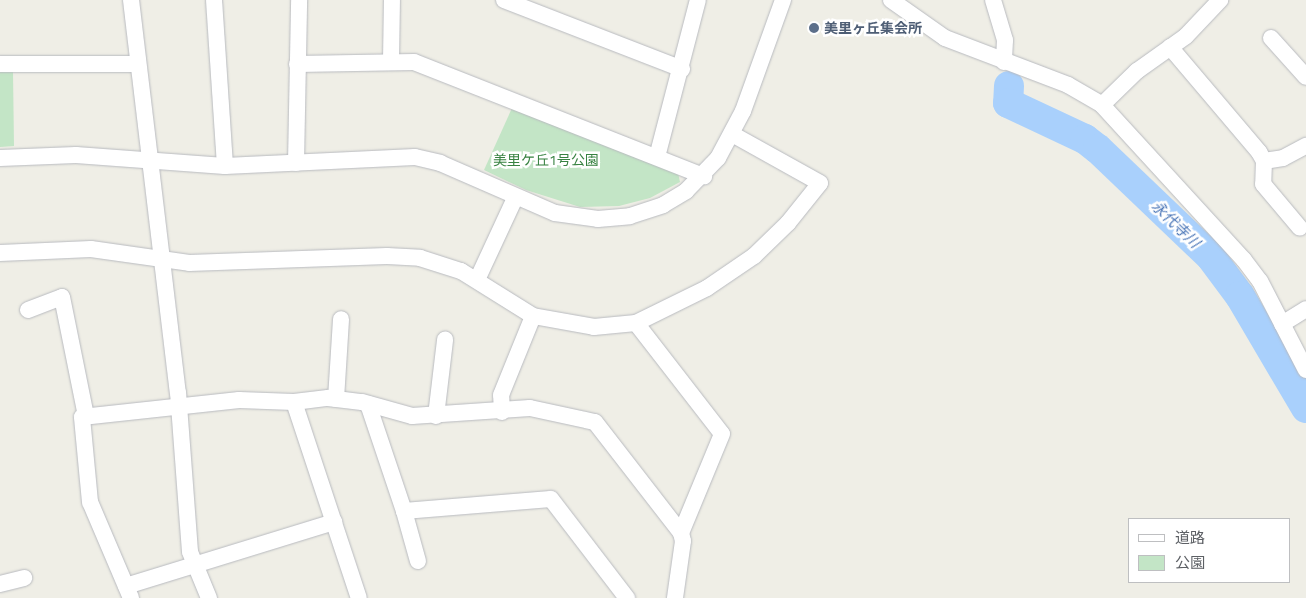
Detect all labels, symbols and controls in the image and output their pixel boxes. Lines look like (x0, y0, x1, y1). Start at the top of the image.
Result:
place label: 美里ヶ丘集会所 (824, 20, 922, 36)
marker: 美里ヶ丘集会所 (808, 22, 820, 34)
park label: 美里ケ丘1号公園 (493, 152, 599, 168)
water label: 永代寺川 (1148, 197, 1204, 251)
legend (1128, 518, 1291, 583)
text: 道路 (1175, 526, 1205, 549)
text: 公園 (1175, 551, 1205, 574)

